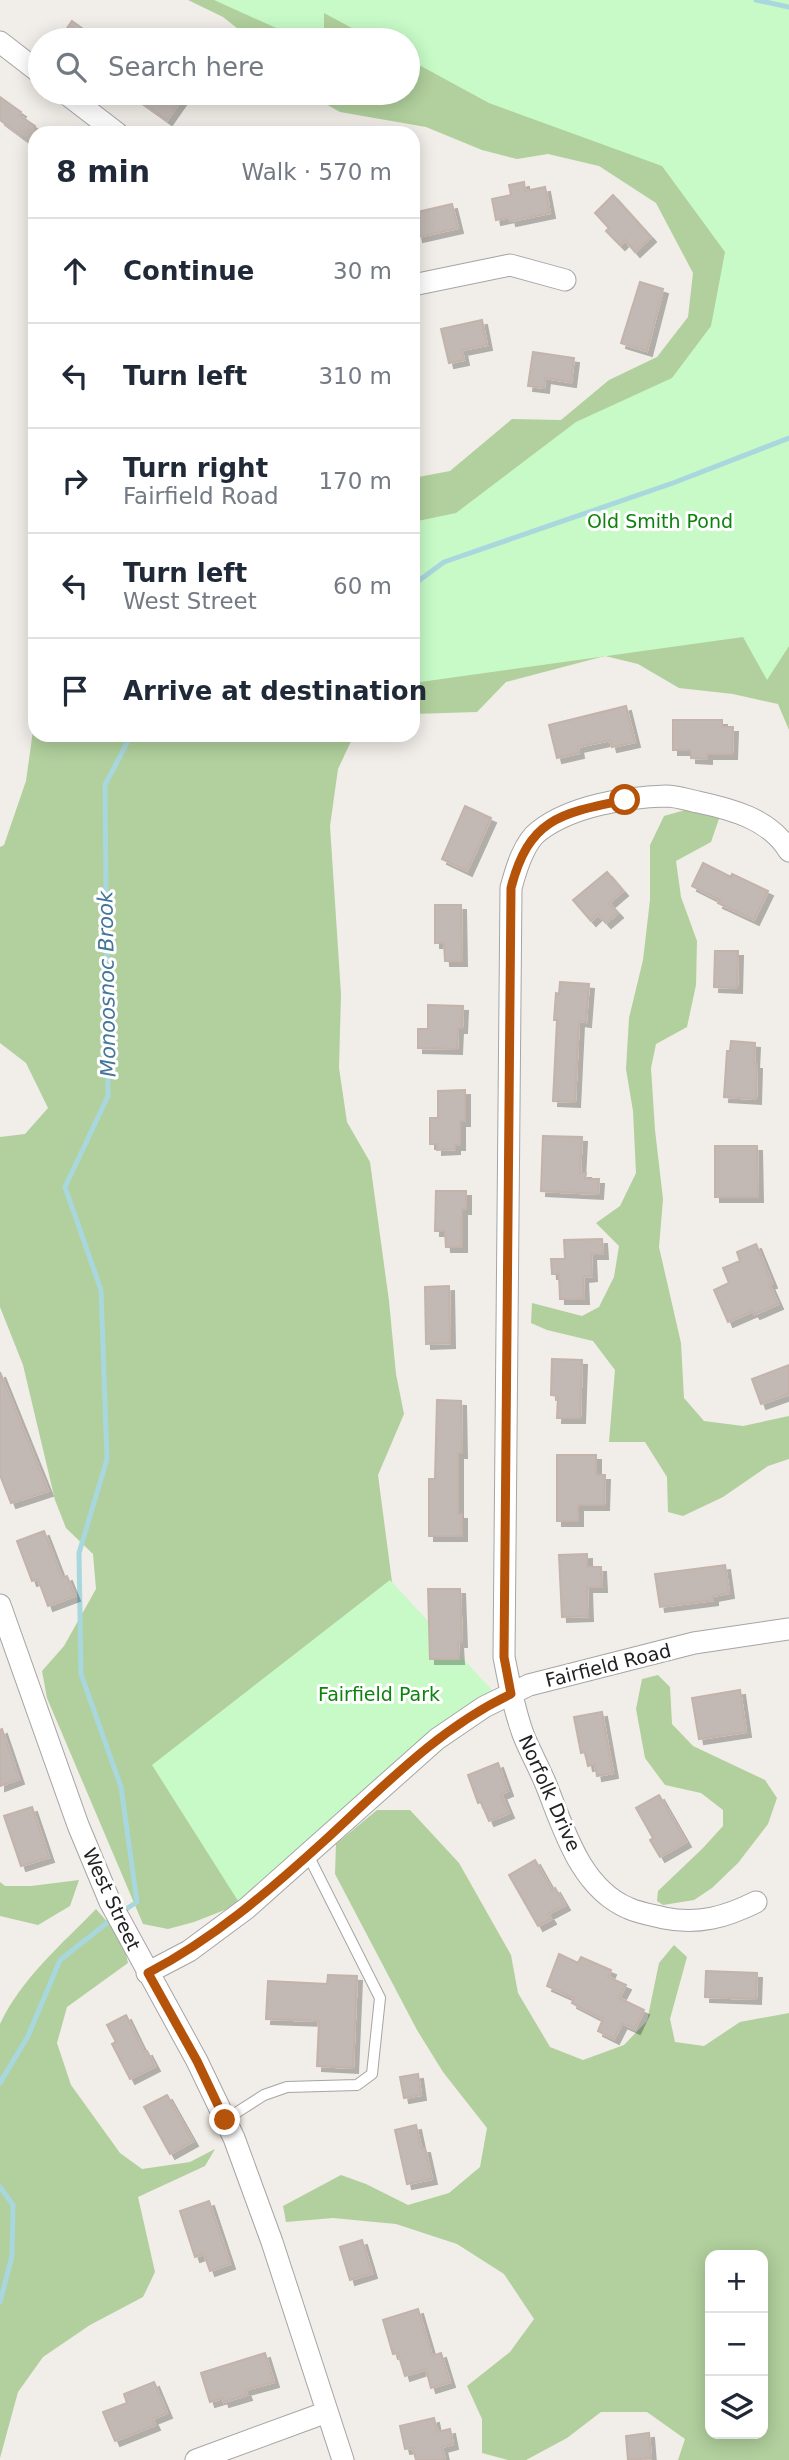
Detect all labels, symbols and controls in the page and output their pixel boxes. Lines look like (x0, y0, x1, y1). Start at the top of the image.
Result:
search box (28, 28, 420, 105)
icon: search (52, 48, 90, 86)
text: Search here (108, 52, 264, 82)
text: 8 min (56, 154, 150, 189)
text: Walk · 570 m (241, 159, 392, 185)
icon: ahead (56, 252, 94, 290)
text: Continue (123, 256, 254, 286)
text: 30 m (333, 258, 392, 284)
icon: left (56, 357, 94, 395)
text: Turn left (123, 361, 247, 391)
text: 310 m (318, 363, 392, 389)
text: Turn right (123, 453, 268, 483)
icon: right (56, 462, 94, 500)
text: 170 m (318, 468, 392, 494)
text: Fairfield Road (123, 483, 279, 509)
park label: Old Smith Pond (587, 510, 733, 532)
text: Turn left (123, 558, 247, 588)
icon: left (56, 567, 94, 605)
text: 60 m (333, 573, 392, 599)
text: West Street (123, 588, 257, 614)
icon: arrive (56, 672, 94, 710)
text: Arrive at destination (123, 676, 427, 706)
route start (609, 784, 640, 815)
water label: Monoosnoc Brook (93, 890, 121, 1077)
street label: Fairfield Road (543, 1639, 673, 1691)
park label: Fairfield Park (318, 1683, 440, 1705)
street label: Norfolk Drive (515, 1731, 585, 1855)
street label: West Street (79, 1844, 145, 1954)
route end (209, 2104, 240, 2135)
map controls (705, 2250, 768, 2439)
button: + (705, 2250, 768, 2313)
button: − (705, 2313, 768, 2376)
button: layers (705, 2376, 768, 2439)

